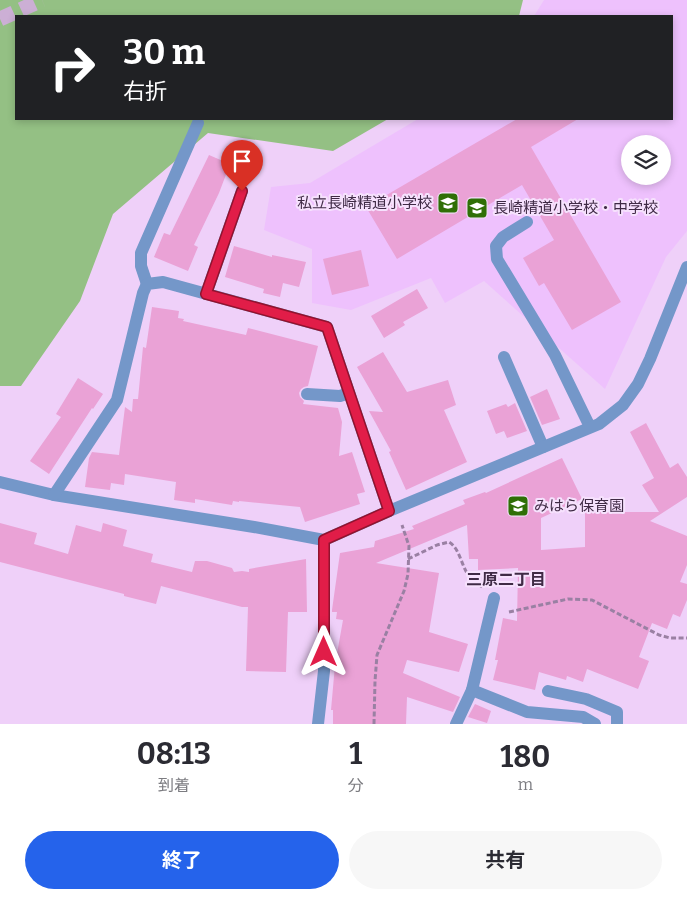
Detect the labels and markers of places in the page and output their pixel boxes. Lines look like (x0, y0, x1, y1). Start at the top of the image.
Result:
pin (221, 140, 263, 191)
school or university icon: 私立長崎精道小学校 (436, 191, 460, 215)
place label: 私立長崎精道小学校 (297, 194, 432, 212)
school or university icon: 長崎精道小学校・中学校 (465, 196, 489, 220)
place label: 長崎精道小学校・中学校 (493, 199, 658, 217)
school or university icon: みはら保育園 (506, 494, 530, 518)
place label: みはら保育園 (534, 497, 624, 515)

